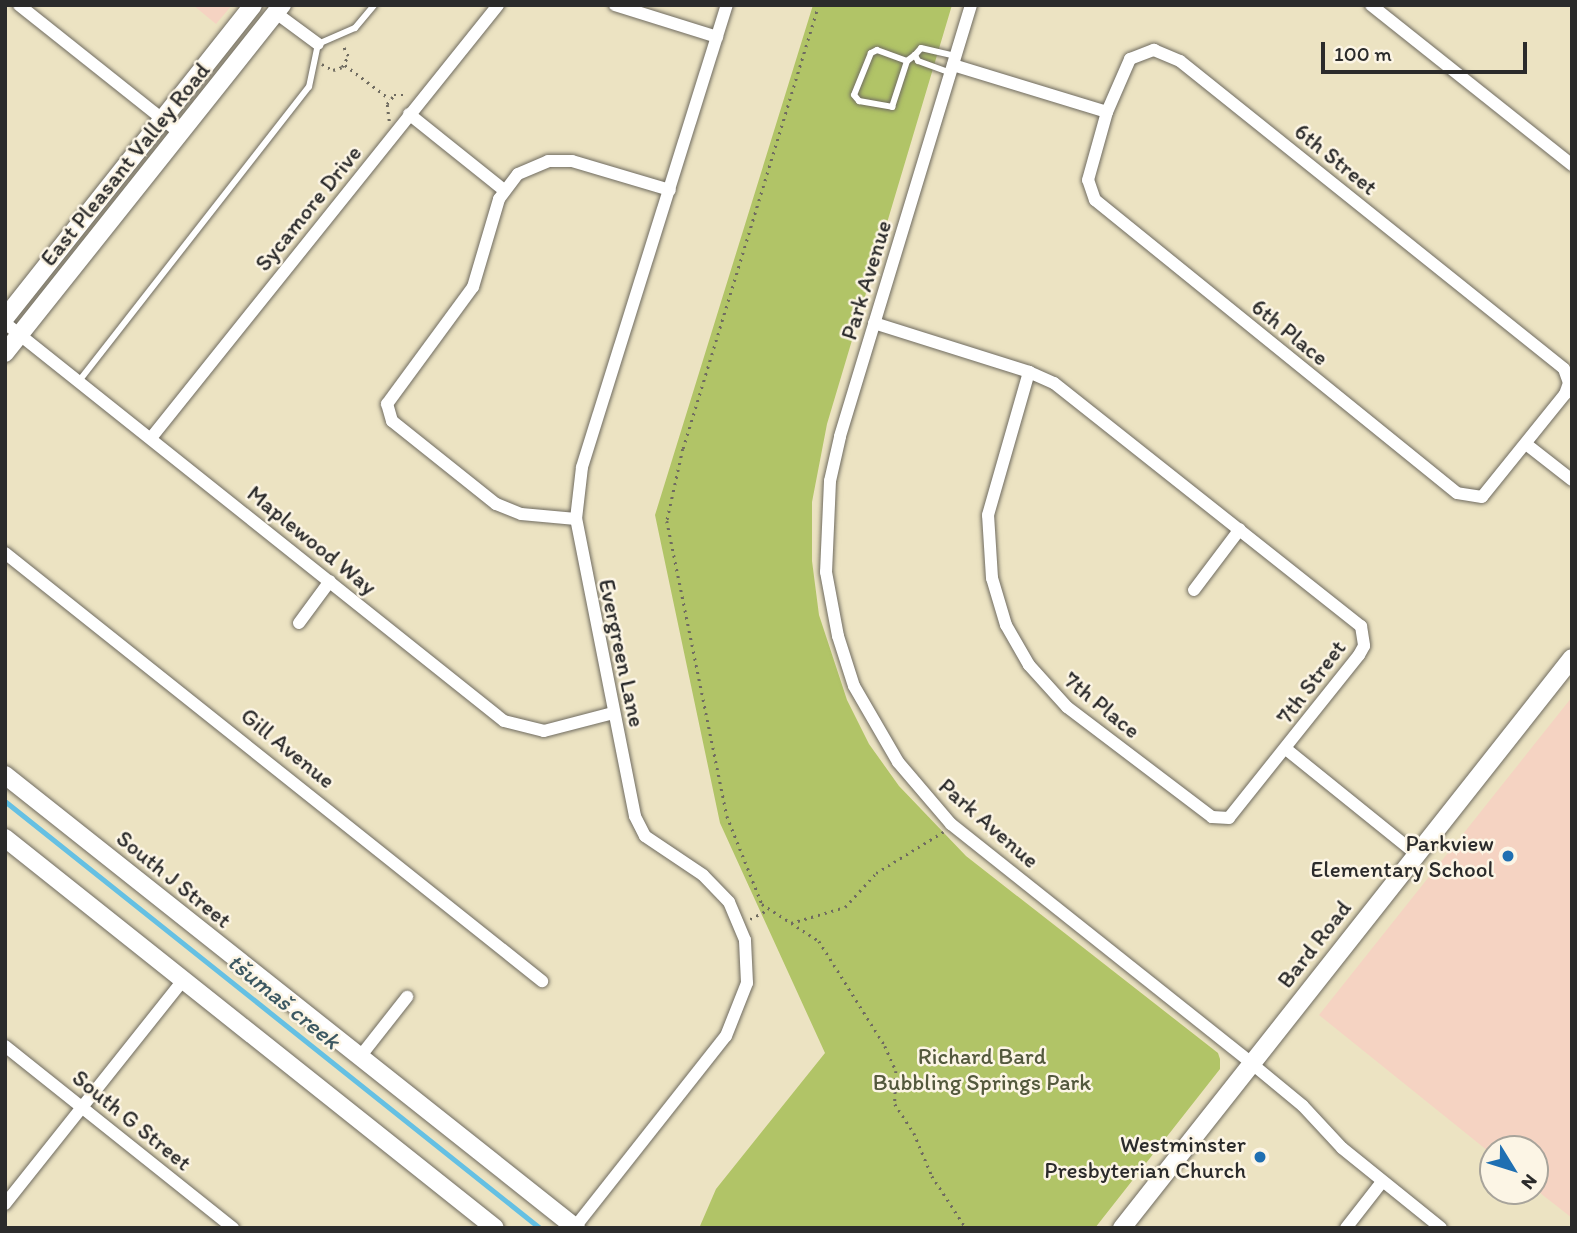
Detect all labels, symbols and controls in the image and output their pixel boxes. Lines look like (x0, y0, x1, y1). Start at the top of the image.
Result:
scale bar (1325, 28, 1532, 72)
text: 100 m (1334, 41, 1392, 66)
street label: East Pleasant Valley Road (34, 57, 216, 271)
street label: 6th Street (1289, 117, 1383, 201)
street label: Sycamore Drive (249, 139, 367, 277)
street label: Park Avenue (835, 217, 897, 343)
street label: 6th Place (1246, 293, 1334, 371)
street label: Maplewood Way (242, 480, 382, 600)
street label: Evergreen Lane (593, 576, 651, 730)
street label: 7th Street (1271, 635, 1351, 729)
street label: 7th Place (1058, 666, 1146, 744)
street label: Gill Avenue (236, 702, 340, 794)
street label: Park Avenue (934, 772, 1044, 874)
street label: South J Street (111, 824, 237, 934)
place label: Parkview Elementary School (1311, 829, 1494, 883)
marker: Parkview Elementary School (1500, 848, 1516, 864)
street label: Bard Road (1271, 895, 1357, 993)
water label: tšumaš creek (222, 947, 346, 1055)
park label: Richard Bard Bubbling Springs Park (873, 1042, 1091, 1096)
street label: South G Street (67, 1064, 197, 1176)
place label: Westminster Presbyterian Church (1043, 1130, 1246, 1184)
north arrow (1479, 1135, 1549, 1205)
marker: Westminster Presbyterian Church (1252, 1149, 1268, 1165)
text: N (1516, 1170, 1542, 1194)

